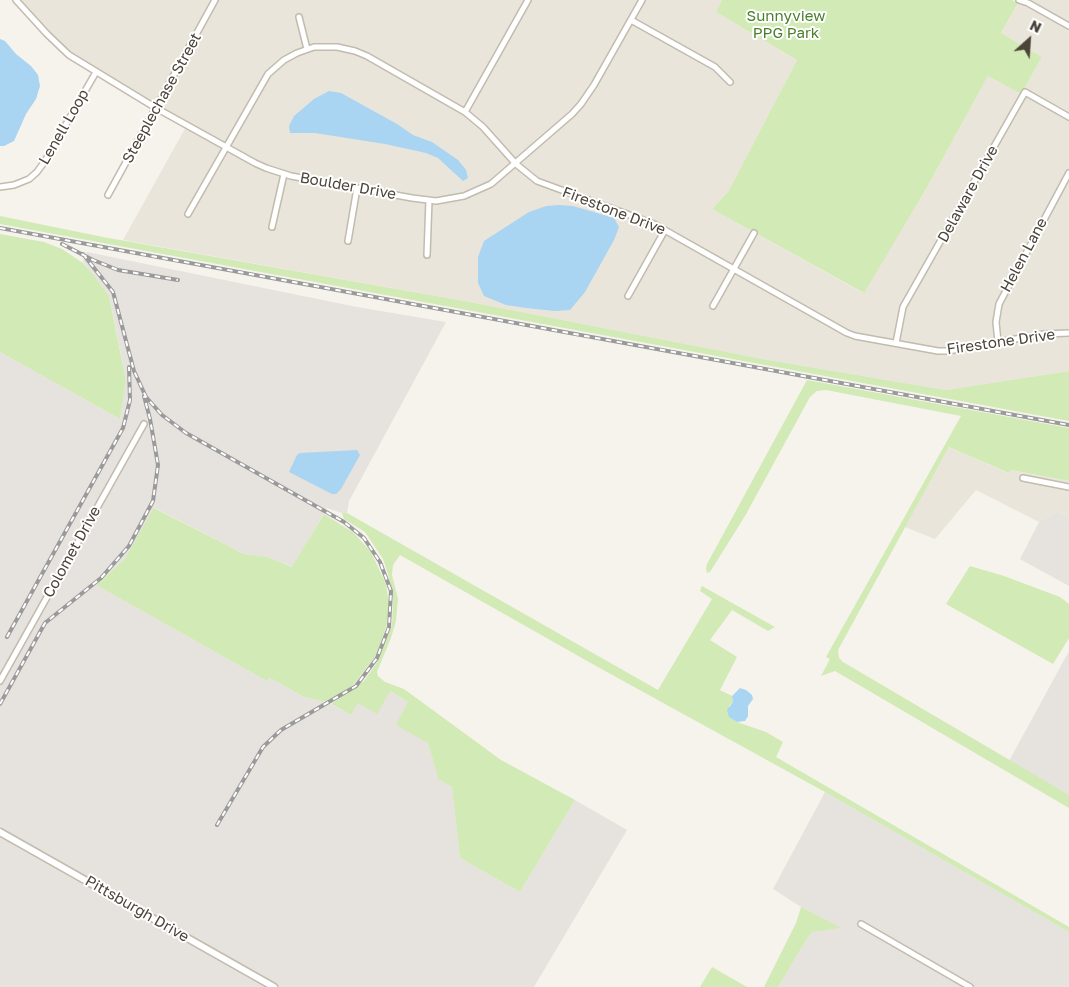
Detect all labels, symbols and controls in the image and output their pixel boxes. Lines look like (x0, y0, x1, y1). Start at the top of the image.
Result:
park label: Sunnyview PPG Park (747, 7, 825, 42)
north arrow (1004, 15, 1054, 65)
text: N (1027, 16, 1044, 36)
street label: Steeplechase Street (119, 30, 205, 166)
street label: Lenell Loop (35, 86, 93, 168)
street label: Delaware Drive (934, 142, 1002, 246)
street label: Boulder Drive (298, 169, 398, 203)
street label: Firestone Drive (560, 183, 668, 239)
street label: Helen Lane (997, 215, 1051, 295)
street label: Firestone Drive (946, 325, 1056, 359)
street label: Colomet Drive (39, 503, 105, 601)
street label: Pittsburgh Drive (82, 872, 192, 946)

